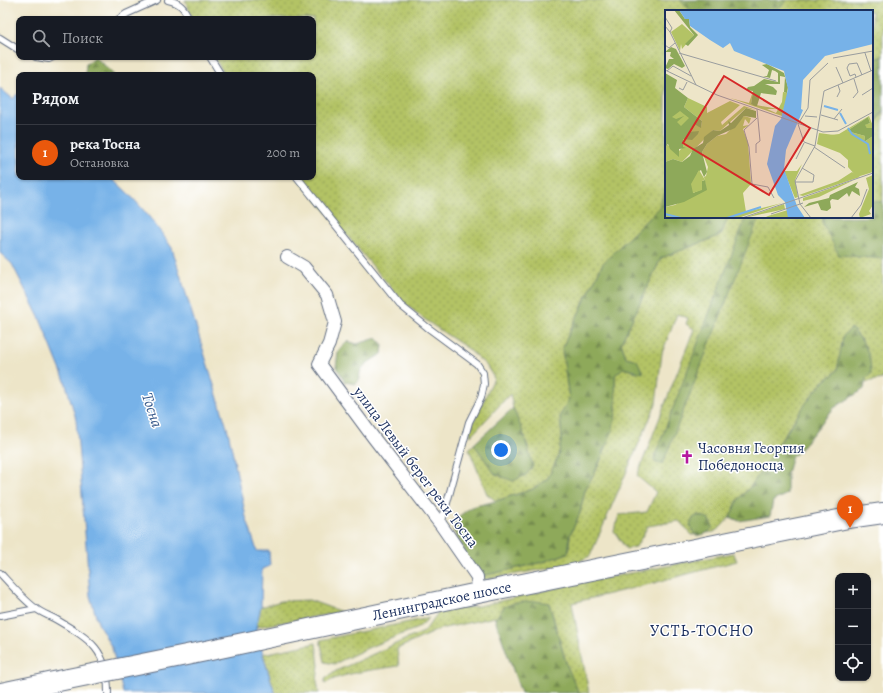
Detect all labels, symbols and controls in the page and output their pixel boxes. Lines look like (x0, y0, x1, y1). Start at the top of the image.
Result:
inset map (665, 10, 873, 218)
search box (16, 16, 316, 60)
icon: search (30, 27, 52, 49)
text: Поиск (62, 28, 103, 48)
text: Рядом (32, 87, 79, 110)
text: река Тосна (70, 134, 140, 154)
text: 1 (43, 144, 47, 161)
text: 200 m (267, 144, 300, 161)
text: Остановка (70, 154, 129, 171)
street label: улица Левый берег реки Тосна (348, 382, 483, 552)
water label: Тосна (136, 390, 168, 430)
place label: Часовня Георгия Победоносца (698, 438, 804, 475)
your location (491, 440, 511, 460)
church icon: Часовня Георгия Победоносца (679, 449, 695, 465)
pin: 1 (837, 495, 863, 528)
map controls (835, 573, 871, 681)
button: + (835, 573, 871, 609)
street label: Ленинградское шоссе (370, 576, 513, 625)
button: − (835, 609, 871, 645)
district label: УСТЬ-ТОСНО (650, 620, 754, 642)
button: locate (835, 645, 871, 681)

